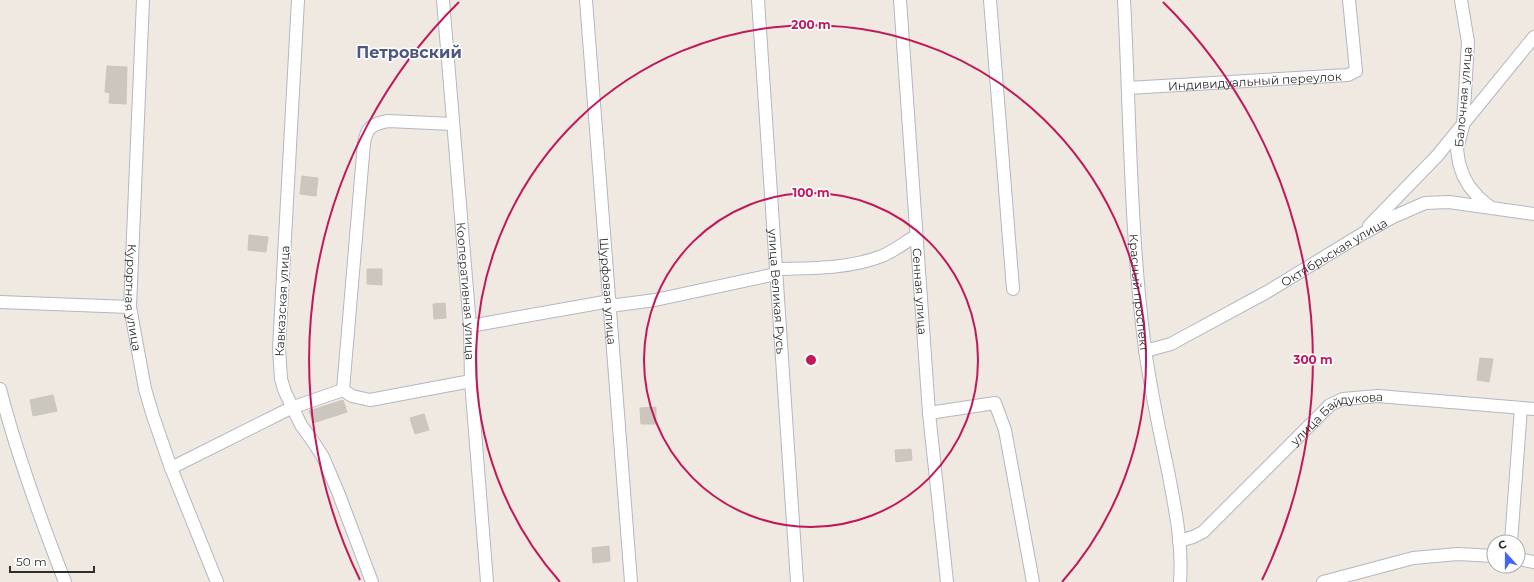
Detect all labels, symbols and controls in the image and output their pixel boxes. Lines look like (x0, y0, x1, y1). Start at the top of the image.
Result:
text: 200 m (791, 17, 831, 32)
district label: Петровский (356, 43, 462, 62)
street label: Балочная улица (1451, 46, 1475, 148)
street label: Индивидуальный переулок (1168, 68, 1342, 93)
text: 100 m (793, 185, 829, 200)
street label: Октябрьская улица (1278, 214, 1390, 289)
street label: Кооперативная улица (454, 221, 478, 360)
street label: улица Великая Русь (766, 227, 789, 355)
street label: Красный проспект (1127, 233, 1153, 352)
street label: Шурфовая улица (597, 237, 620, 345)
street label: Курортная улица (122, 244, 145, 352)
street label: Кавказская улица (272, 245, 292, 357)
street label: Сенная улица (910, 247, 931, 335)
text: 300 m (1292, 352, 1333, 367)
centre of rings (804, 353, 818, 367)
street label: улица Байдукова (1286, 388, 1384, 449)
north arrow (1486, 534, 1526, 574)
text: С (1496, 537, 1509, 553)
scale bar (10, 548, 94, 574)
text: 50 m (16, 554, 47, 569)

